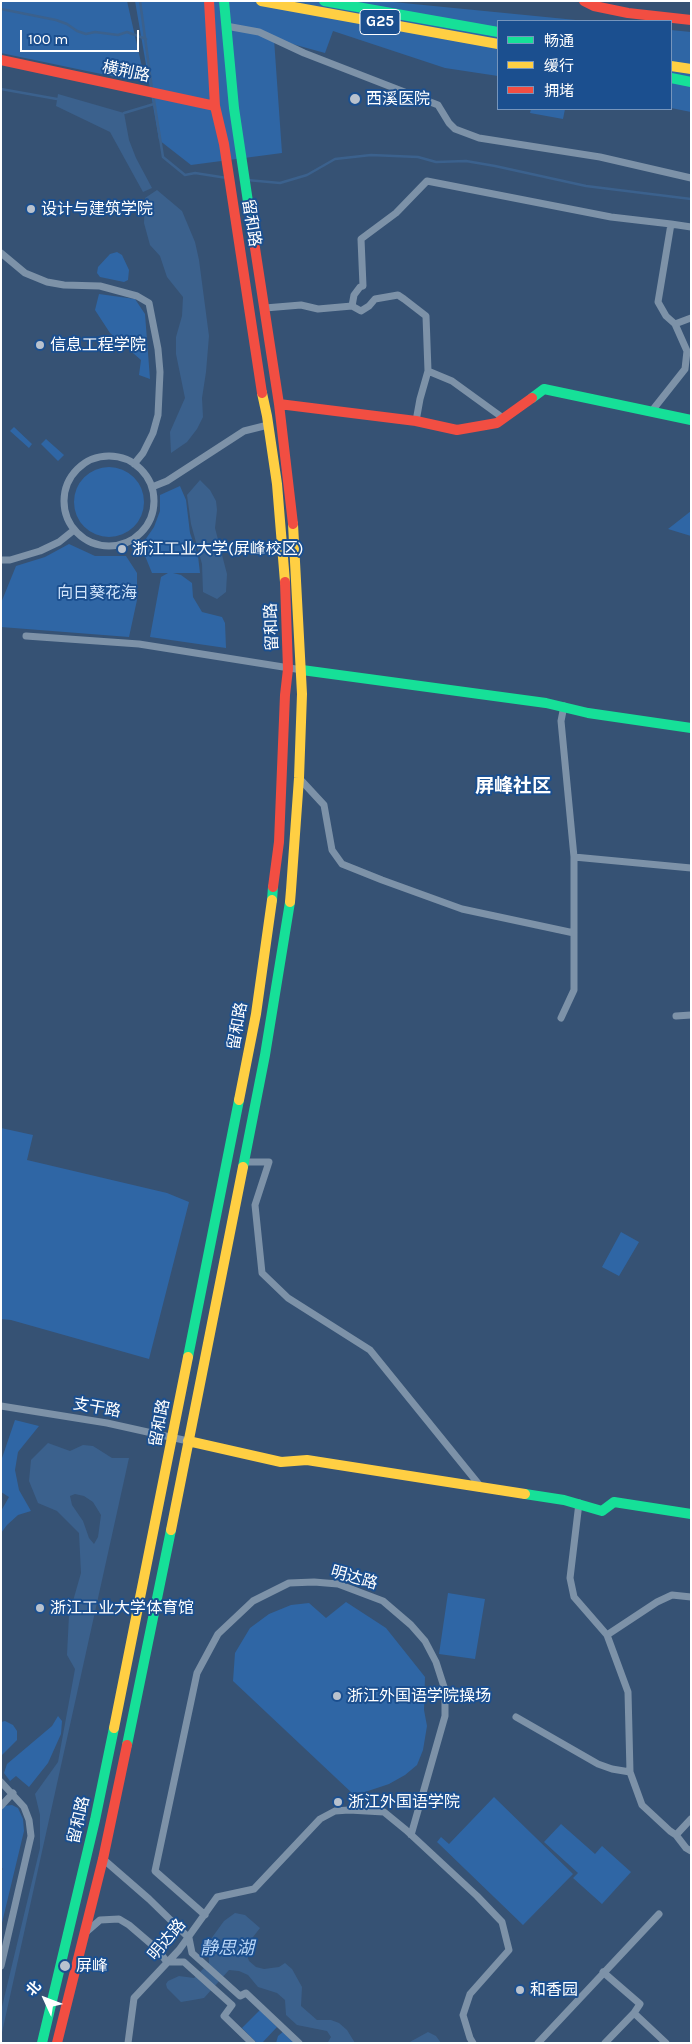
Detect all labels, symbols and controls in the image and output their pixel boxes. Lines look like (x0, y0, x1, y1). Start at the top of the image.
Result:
road number: G25 (360, 10, 400, 34)
scale bar (22, 20, 141, 52)
legend (497, 20, 672, 110)
text: 100 m (28, 30, 68, 48)
text: 畅通 (544, 32, 574, 50)
text: 缓行 (544, 57, 574, 75)
street label: 横荆路 (101, 58, 151, 86)
text: 拥堵 (544, 82, 574, 100)
place label: 西溪医院 (366, 89, 430, 109)
marker: 西溪医院 (348, 92, 362, 106)
street label: 留和路 (238, 198, 264, 248)
place label: 设计与建筑学院 (41, 199, 153, 219)
marker: 设计与建筑学院 (25, 203, 37, 215)
place label: 信息工程学院 (50, 335, 146, 355)
marker: 信息工程学院 (34, 339, 46, 351)
place label: 浙江工业大学(屏峰校区) (132, 539, 303, 559)
marker: 浙江工业大学(屏峰校区) (116, 543, 128, 555)
park label: 向日葵花海 (57, 583, 137, 603)
street label: 留和路 (262, 603, 282, 651)
district label: 屏峰社区 (475, 776, 551, 798)
street label: 留和路 (224, 1001, 252, 1051)
street label: 支干路 (72, 1394, 122, 1422)
street label: 留和路 (146, 1398, 174, 1448)
street label: 明达路 (328, 1562, 380, 1594)
place label: 浙江工业大学体育馆 (50, 1598, 194, 1618)
marker: 浙江工业大学体育馆 (34, 1602, 46, 1614)
place label: 浙江外国语学院操场 (347, 1686, 491, 1706)
marker: 浙江外国语学院操场 (331, 1690, 343, 1702)
place label: 浙江外国语学院 (348, 1792, 460, 1812)
street label: 留和路 (64, 1794, 94, 1846)
marker: 浙江外国语学院 (332, 1796, 344, 1808)
street label: 明达路 (144, 1915, 190, 1965)
water label: 静思湖 (200, 1938, 254, 1960)
place label: 屏峰 (76, 1956, 108, 1976)
marker: 屏峰 (58, 1959, 72, 1973)
north arrow (20, 1974, 70, 2024)
text: 北 (23, 1978, 45, 1999)
place label: 和香园 (530, 1980, 578, 2000)
marker: 和香园 (514, 1984, 526, 1996)

